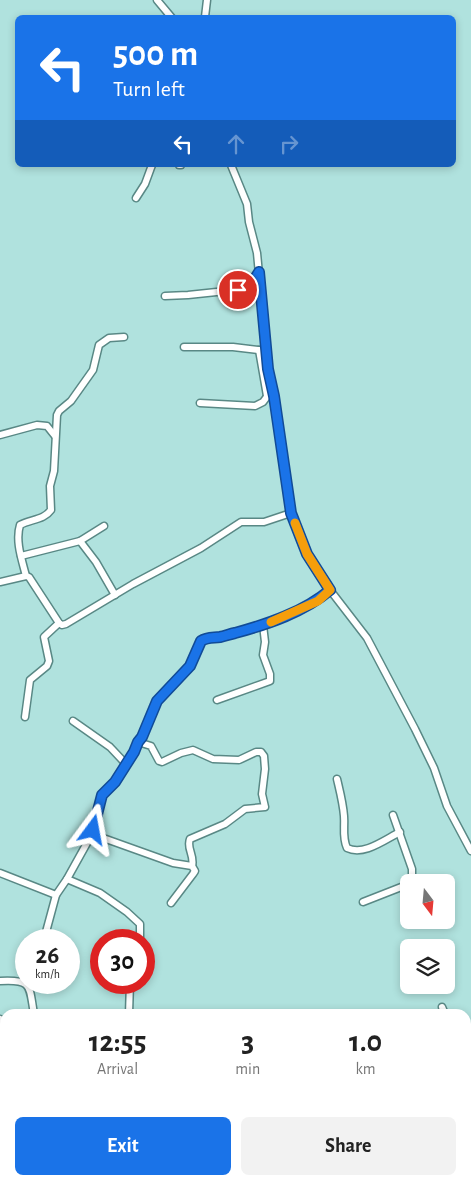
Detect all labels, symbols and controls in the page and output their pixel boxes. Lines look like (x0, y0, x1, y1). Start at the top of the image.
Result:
icon: left (30, 35, 95, 100)
text: 500 m (113, 37, 198, 72)
text: Turn left (113, 78, 185, 100)
icon: left (169, 130, 197, 158)
icon: ahead (222, 130, 250, 158)
icon: right (275, 130, 303, 158)
pin (217, 269, 259, 311)
icon: arrive (224, 276, 252, 304)
position arrow (66, 803, 118, 855)
north arrow (400, 874, 455, 929)
map controls (400, 874, 455, 994)
speed limit sign: 30 (90, 929, 155, 994)
button: layers (400, 939, 455, 994)
text: 26 (36, 943, 59, 968)
text: km/h (35, 968, 60, 980)
text: 12:55 (89, 1027, 146, 1057)
text: 3 (241, 1027, 254, 1057)
text: 1.0 (349, 1027, 382, 1057)
text: Arrival (97, 1061, 138, 1077)
text: min (235, 1061, 260, 1077)
text: km (356, 1061, 376, 1077)
button: Exit (15, 1117, 231, 1175)
button: Share (241, 1117, 456, 1175)

